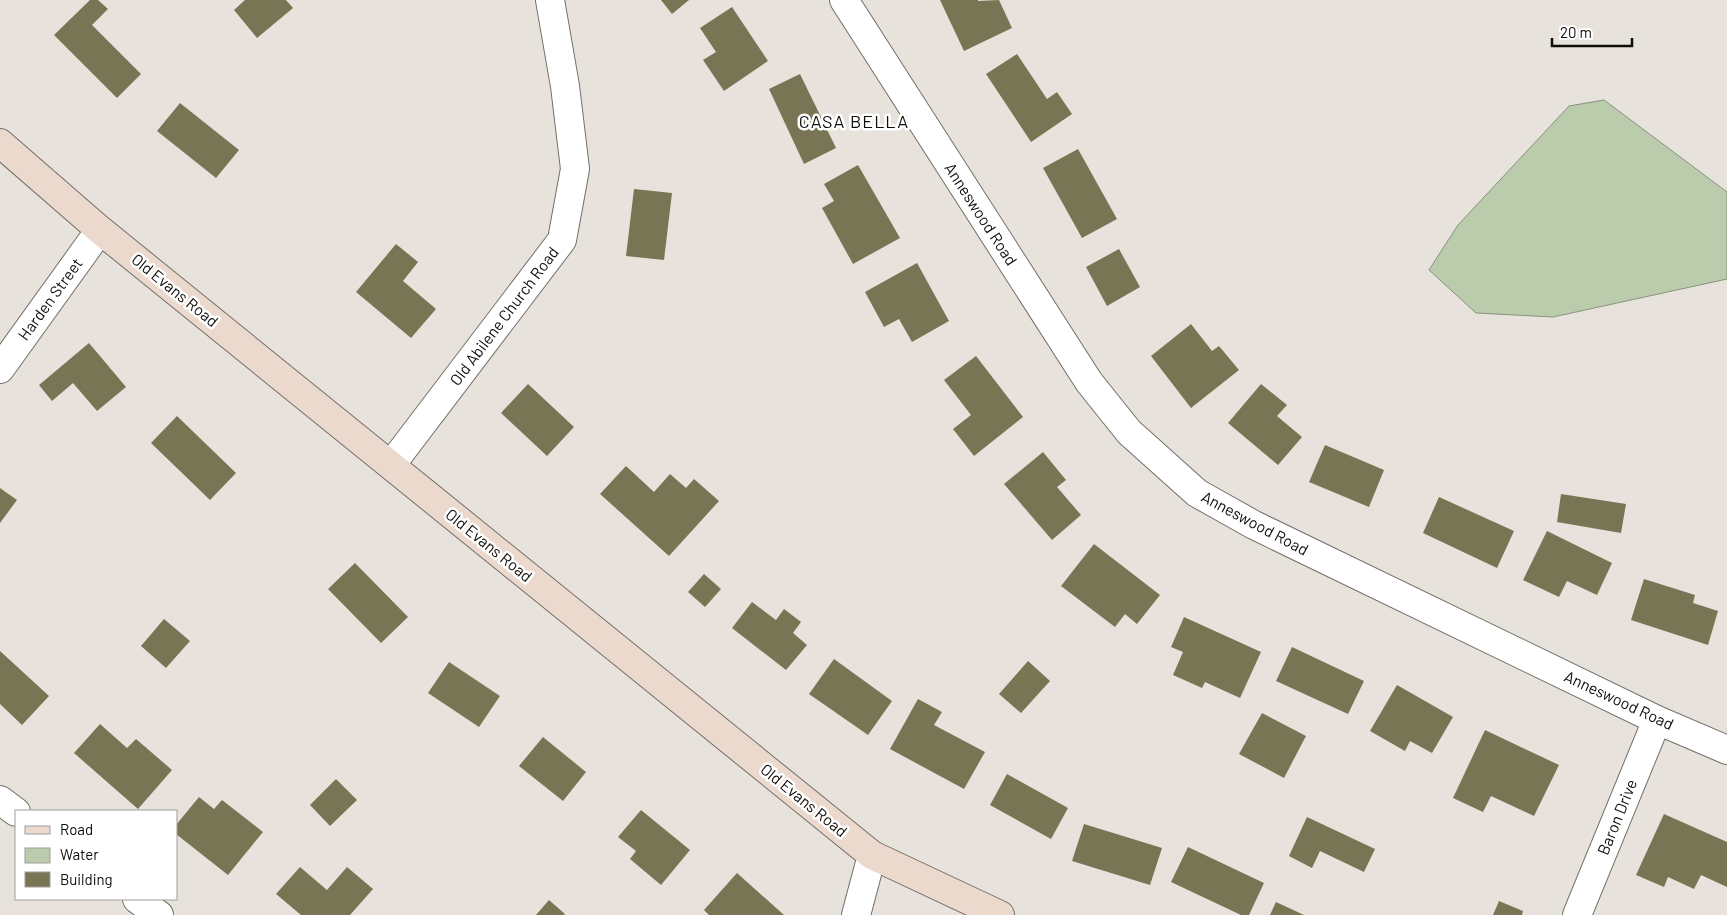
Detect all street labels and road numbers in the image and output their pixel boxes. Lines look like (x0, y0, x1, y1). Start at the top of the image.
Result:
street label: Anneswood Road (941, 159, 1022, 269)
street label: Old Abilene Church Road (445, 243, 562, 389)
street label: Old Evans Road (128, 249, 222, 330)
street label: Harden Street (13, 254, 86, 344)
street label: Anneswood Road (1198, 486, 1312, 559)
street label: Old Evans Road (442, 504, 536, 585)
street label: Anneswood Road (1562, 666, 1677, 733)
street label: Old Evans Road (757, 759, 851, 840)
street label: Baron Drive (1593, 776, 1640, 857)

